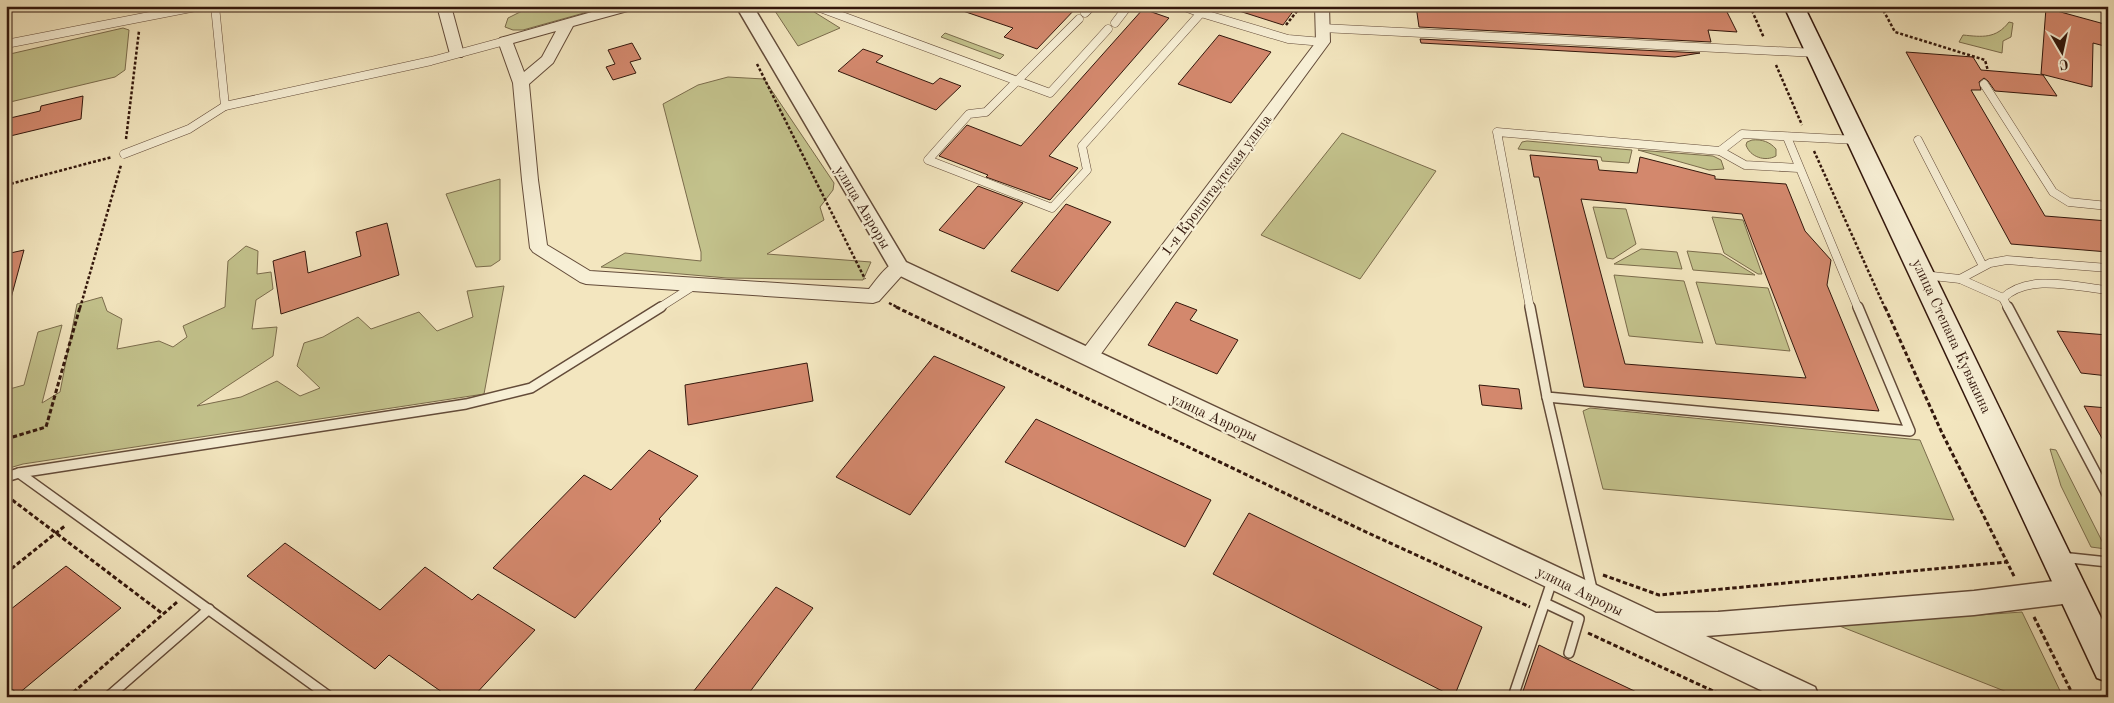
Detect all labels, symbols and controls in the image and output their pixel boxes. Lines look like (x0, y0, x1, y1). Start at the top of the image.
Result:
north arrow (2036, 28, 2086, 78)
text: С (2058, 56, 2070, 71)
street label: 1-я Кронштадтская улица (1159, 112, 1276, 259)
street label: улица Авроры (831, 164, 892, 252)
street label: улица Степана Кувыкина (1908, 257, 1993, 417)
street label: улица Авроры (1168, 392, 1259, 445)
street label: улица Авроры (1534, 565, 1625, 620)

